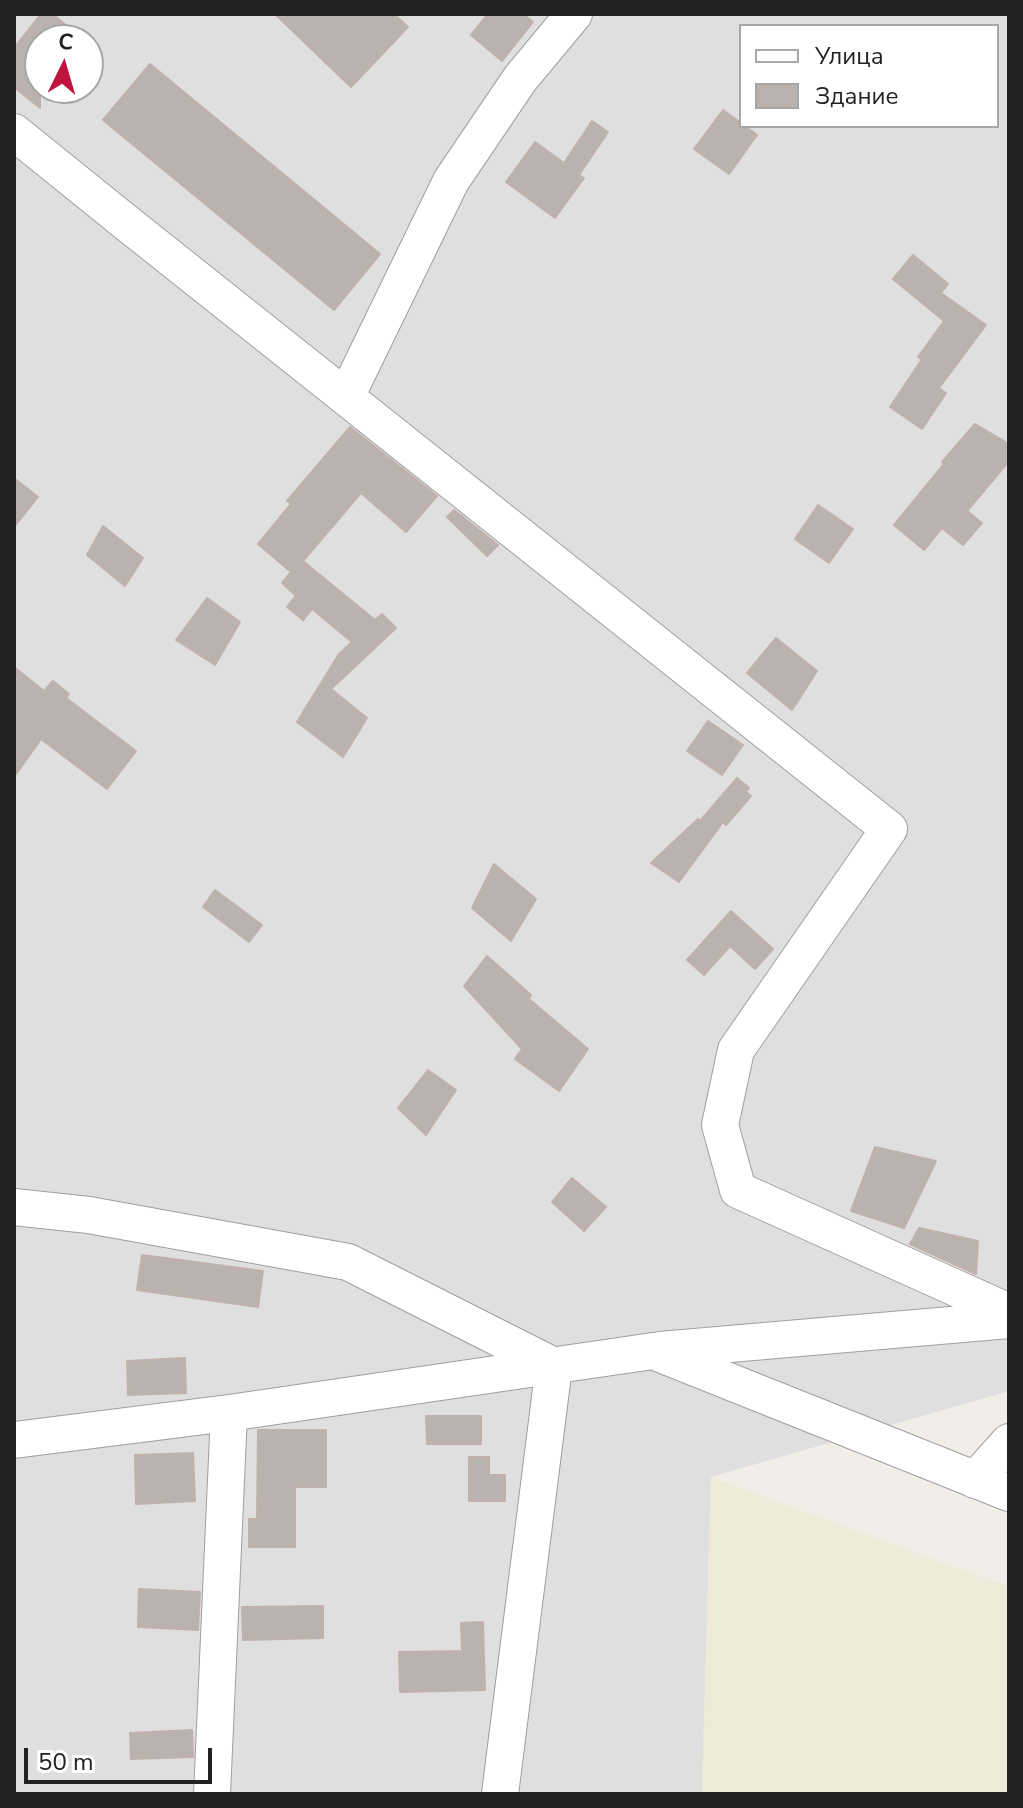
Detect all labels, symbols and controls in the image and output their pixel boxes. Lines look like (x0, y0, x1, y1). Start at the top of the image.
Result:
north arrow (24, 24, 104, 104)
legend (739, 24, 999, 128)
text: С (57, 26, 75, 58)
text: Улица (815, 40, 884, 72)
text: Здание (815, 80, 899, 112)
scale bar (28, 1732, 216, 1782)
text: 50 m (38, 1746, 94, 1778)

